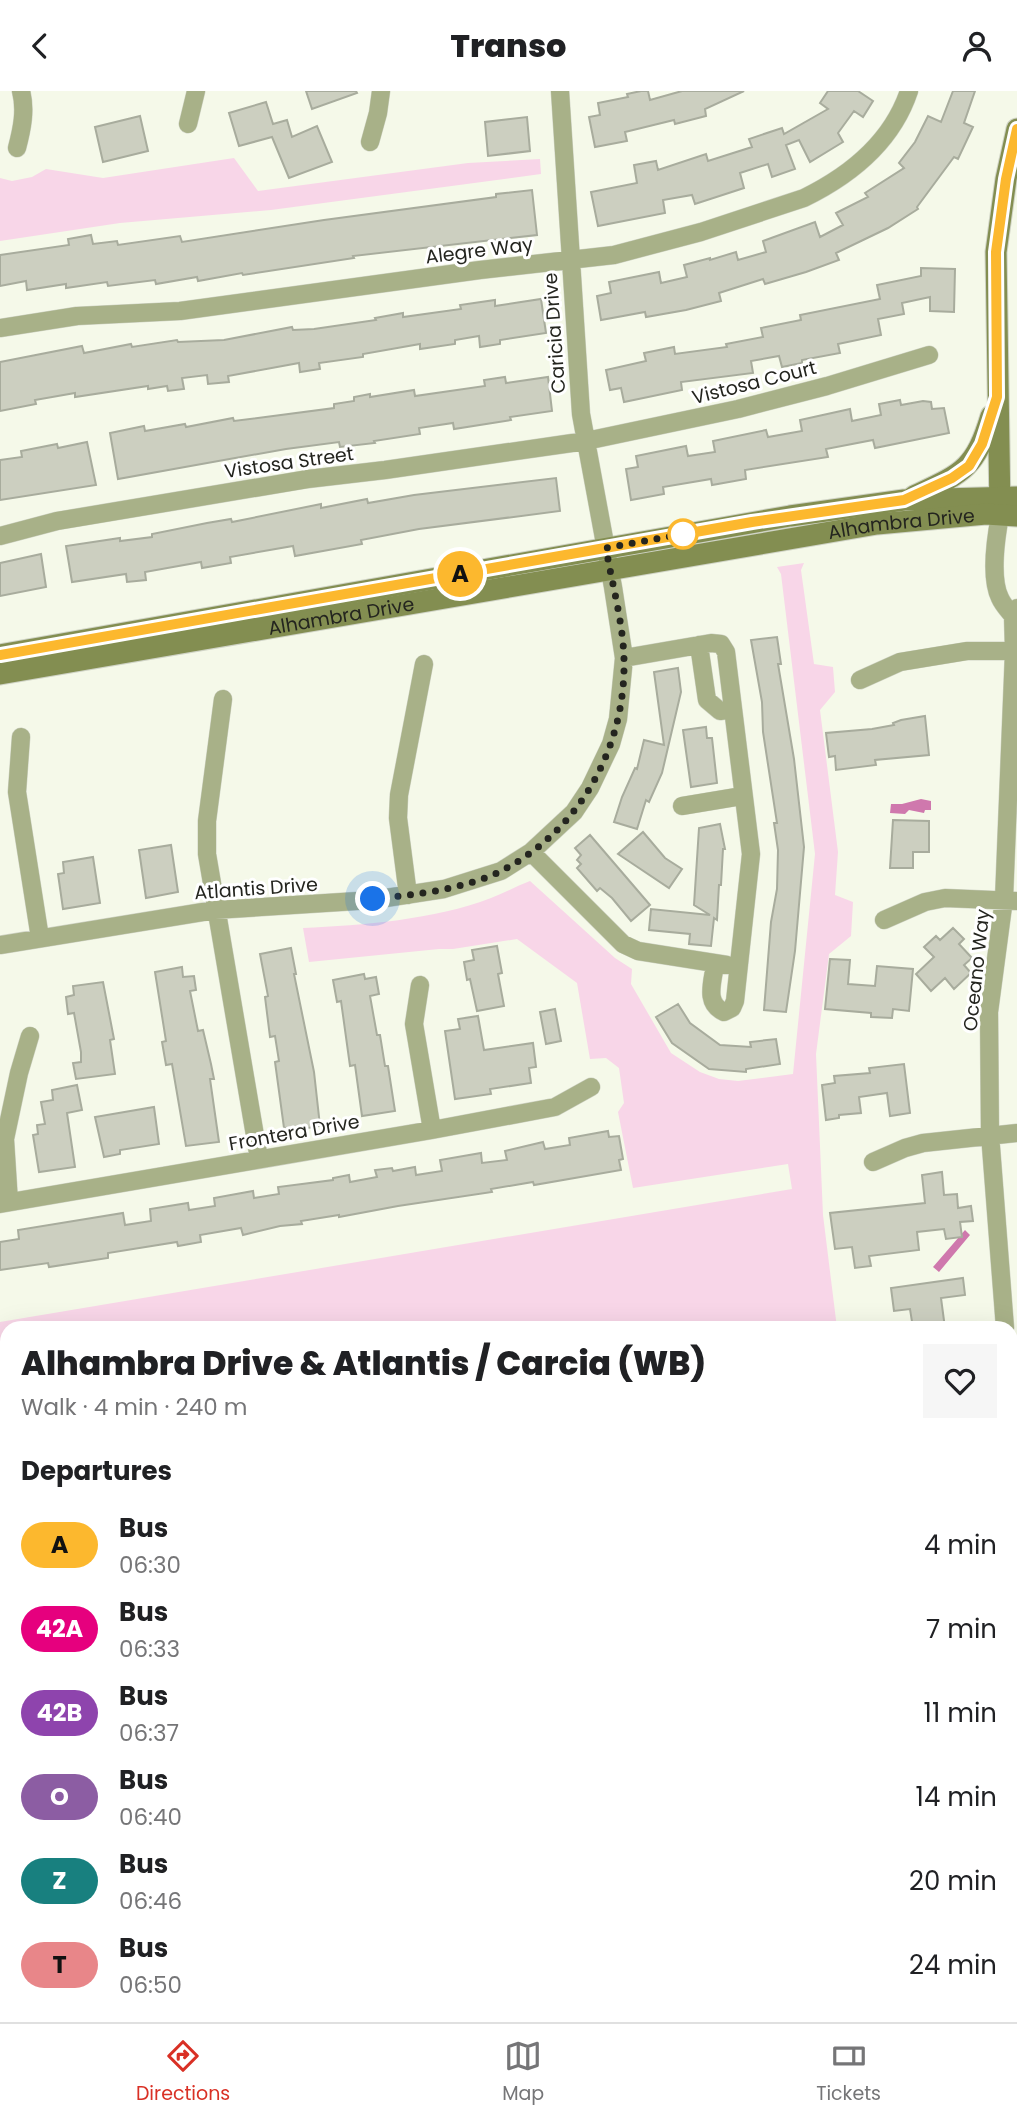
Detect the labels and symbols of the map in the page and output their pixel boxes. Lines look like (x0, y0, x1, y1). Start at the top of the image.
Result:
street label: Alegre Way (424, 230, 535, 270)
street label: Caricia Drive (537, 272, 572, 394)
street label: Vistosa Court (689, 354, 819, 411)
street label: Vistosa Street (223, 440, 355, 485)
street label: Alhambra Drive (826, 502, 976, 546)
unlabelled marker (668, 519, 698, 549)
line badge: A (437, 551, 483, 597)
street label: Alhambra Drive (266, 590, 416, 642)
street label: Atlantis Drive (193, 871, 319, 906)
your location (355, 881, 390, 916)
street label: Oceano Way (957, 907, 996, 1032)
street label: Frontera Drive (227, 1108, 362, 1157)

